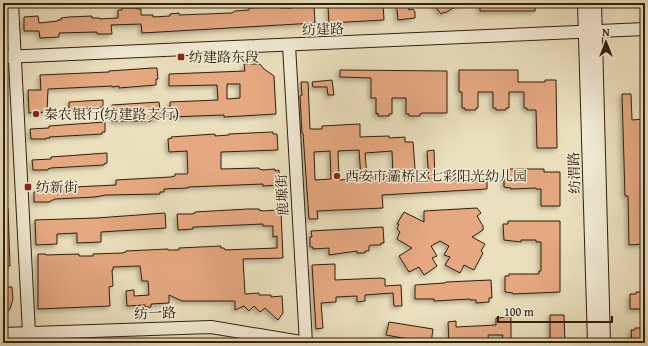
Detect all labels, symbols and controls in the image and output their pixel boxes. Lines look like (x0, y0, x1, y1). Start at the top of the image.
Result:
street label: 纺建路 (302, 18, 344, 40)
north arrow (586, 22, 626, 62)
text: N (602, 24, 610, 40)
place label: 纺建路东段 (189, 47, 259, 67)
marker: 纺建路东段 (176, 52, 186, 62)
place label: 秦农银行(纺建路支行) (44, 104, 179, 124)
marker: 秦农银行(纺建路支行) (31, 109, 41, 119)
street label: 纺渭路 (563, 152, 585, 194)
place label: 西安市灞桥区七彩阳光幼儿园 (345, 166, 527, 186)
marker: 西安市灞桥区七彩阳光幼儿园 (332, 171, 342, 181)
street label: 鹿塬街 (271, 174, 293, 216)
place label: 纺新街 (36, 177, 78, 197)
marker: 纺新街 (23, 182, 33, 192)
scale bar (498, 298, 612, 324)
street label: 纺一路 (134, 302, 176, 324)
text: 100 m (504, 303, 534, 320)

